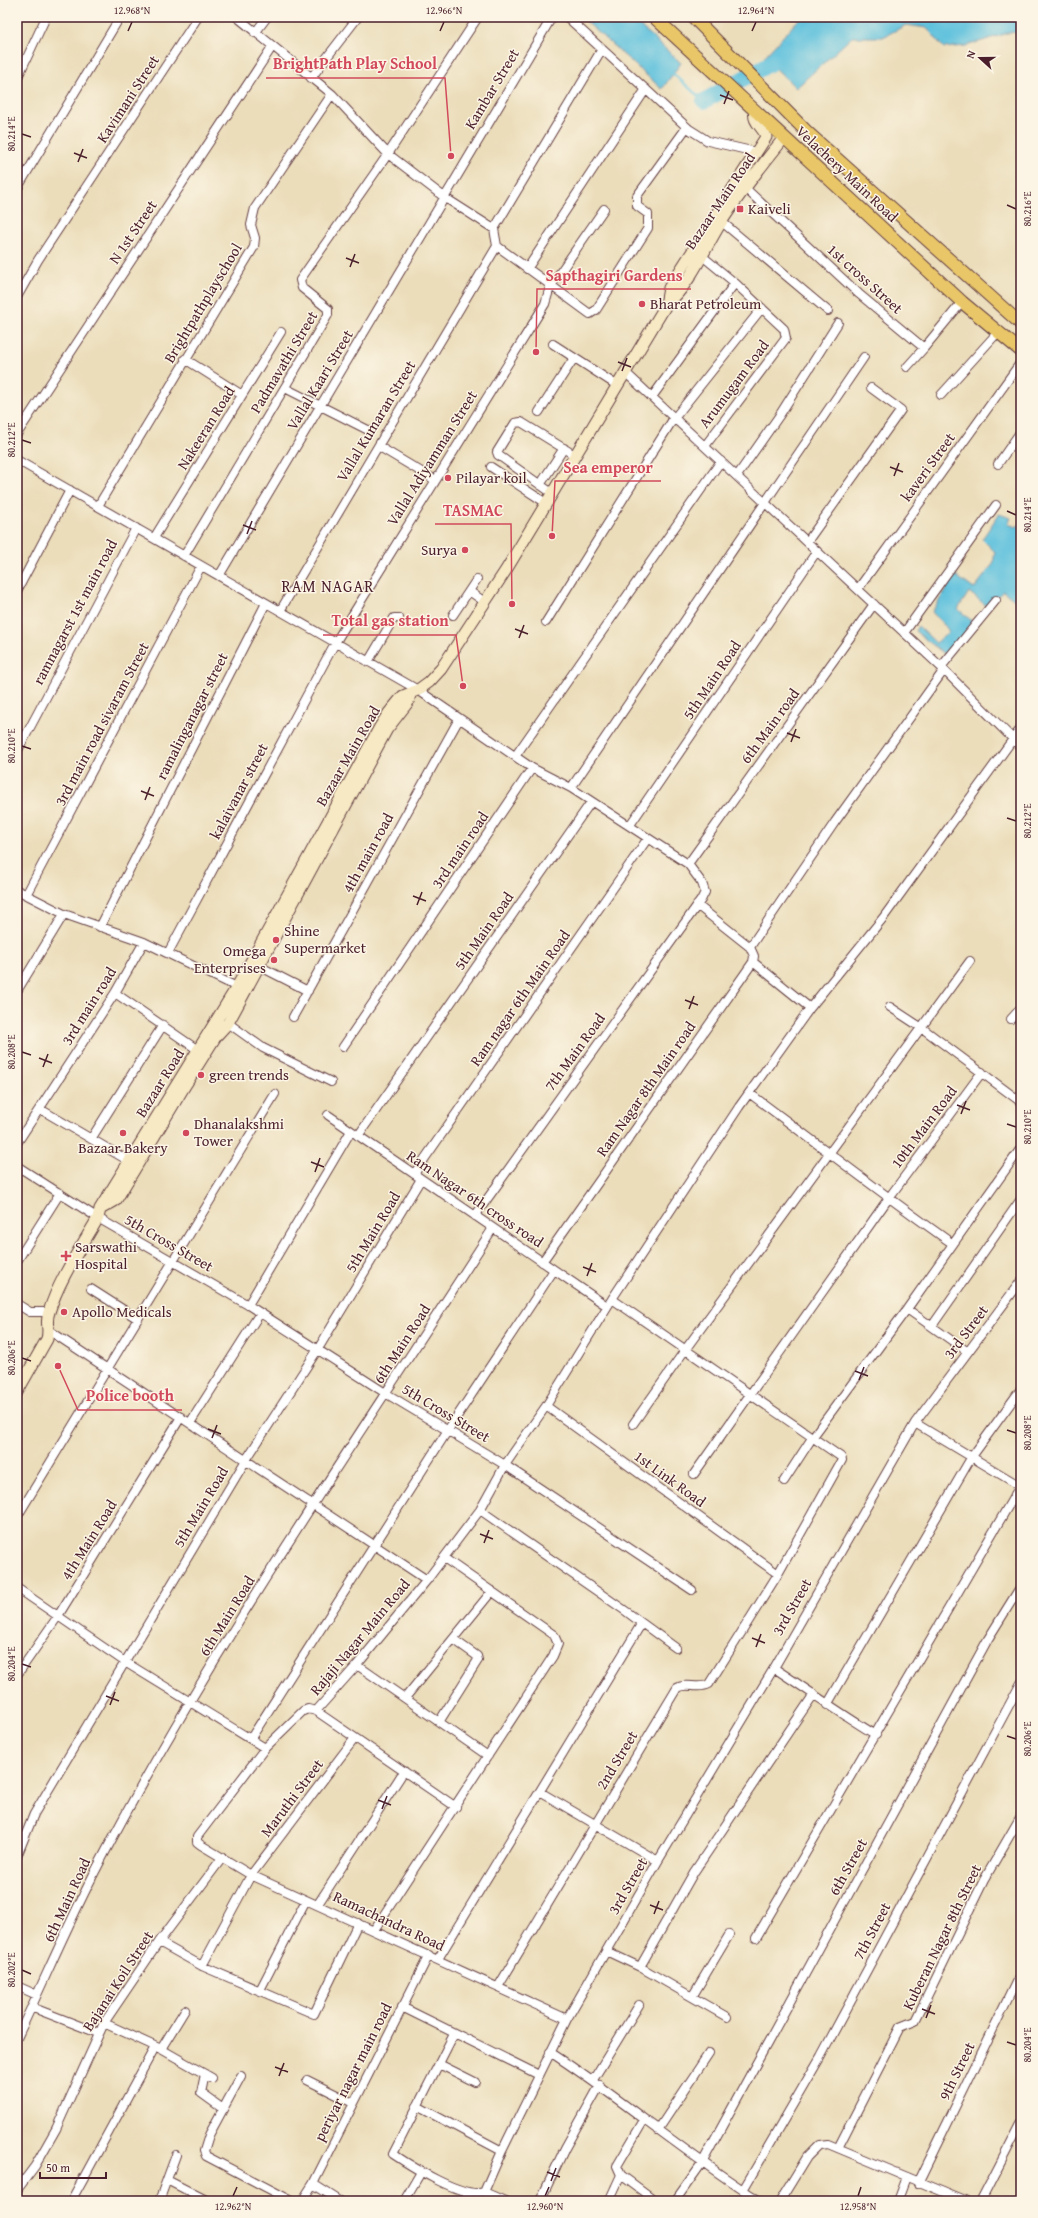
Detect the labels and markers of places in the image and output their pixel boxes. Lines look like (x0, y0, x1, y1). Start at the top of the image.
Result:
callout: BrightPath Play School (266, 50, 445, 78)
place label: Kaiveli (748, 198, 791, 219)
marker: Kaiveli (735, 204, 745, 214)
callout: Sapthagiri Gardens (537, 261, 691, 289)
place label: Bharat Petroleum (650, 293, 762, 314)
marker: Bharat Petroleum (637, 299, 647, 309)
callout: Sea emperor (555, 453, 661, 481)
place label: Pilayar koil (456, 467, 527, 488)
marker: Pilayar koil (443, 473, 453, 483)
callout: TASMAC (435, 496, 511, 524)
place label: Surya (421, 539, 457, 560)
marker: Surya (460, 545, 470, 555)
callout: Total gas station (323, 607, 456, 635)
place label: Shine Supermarket (284, 920, 367, 958)
marker: Shine Supermarket (271, 935, 281, 945)
place label: Omega Enterprises (194, 940, 266, 978)
marker: Omega Enterprises (269, 955, 279, 965)
place label: green trends (209, 1064, 289, 1085)
marker: green trends (196, 1070, 206, 1080)
place label: Dhanalakshmi Tower (194, 1113, 284, 1151)
marker: Bazaar Bakery (118, 1128, 128, 1138)
marker: Dhanalakshmi Tower (181, 1128, 191, 1138)
place label: Bazaar Bakery (78, 1137, 168, 1158)
place label: Sarswathi Hospital (75, 1236, 137, 1274)
marker: Sarswathi Hospital (60, 1250, 72, 1262)
place label: Apollo Medicals (72, 1301, 172, 1322)
marker: Apollo Medicals (59, 1307, 69, 1317)
callout: Police booth (78, 1382, 182, 1410)

